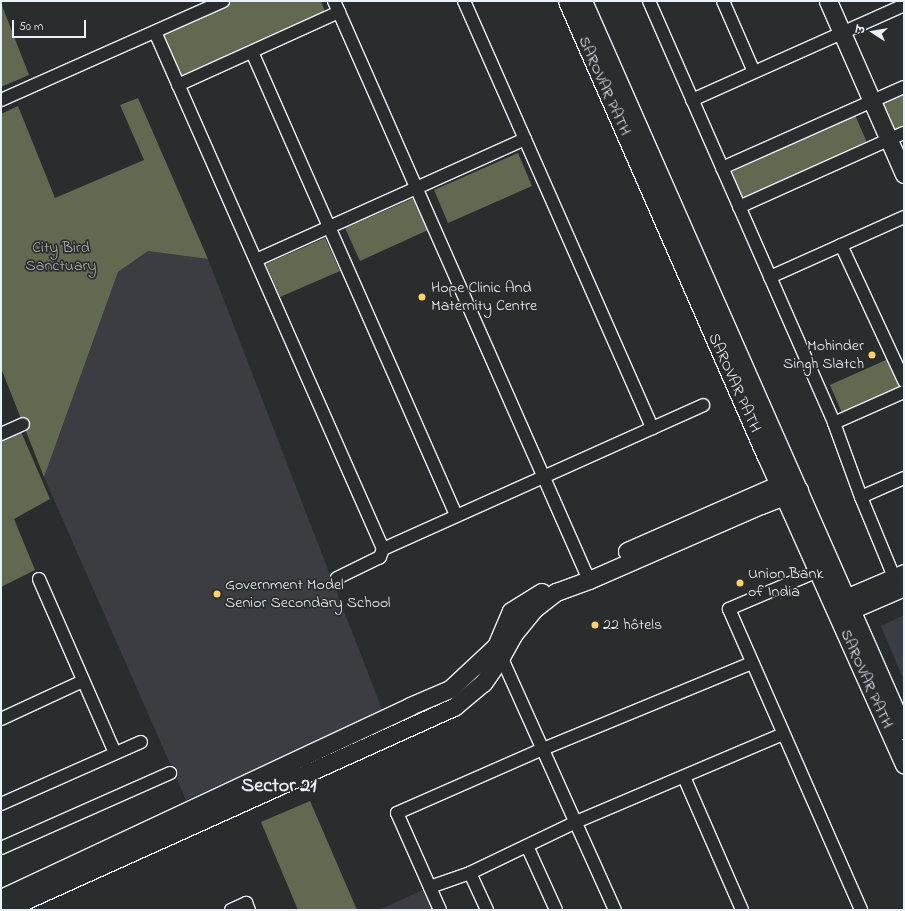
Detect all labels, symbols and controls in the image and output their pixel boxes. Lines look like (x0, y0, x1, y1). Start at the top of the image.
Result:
scale bar (14, 12, 88, 38)
north arrow (853, 12, 893, 52)
text: 50 m (19, 18, 43, 36)
text: उ (853, 24, 870, 35)
street label: SAROVAR PATH (574, 33, 634, 139)
park label: City Bird Sanctuary (26, 238, 96, 276)
place label: Hope Clinic And Maternity Centre (431, 278, 537, 316)
marker: Hope Clinic And Maternity Centre (416, 291, 428, 303)
street label: SAROVAR PATH (704, 330, 764, 436)
place label: Mohinder Singh Slatch (783, 336, 864, 374)
marker: Mohinder Singh Slatch (867, 350, 877, 360)
place label: Union Bank of India (748, 564, 823, 602)
place label: Government Model Senior Secondary School (225, 575, 391, 613)
marker: Union Bank of India (735, 578, 745, 588)
marker: Government Model Senior Secondary School (212, 589, 222, 599)
place label: 22 hôtels (603, 615, 662, 635)
marker: 22 hôtels (590, 620, 600, 630)
street label: SAROVAR PATH (836, 626, 896, 732)
district label: Sector 21 (241, 774, 317, 798)

